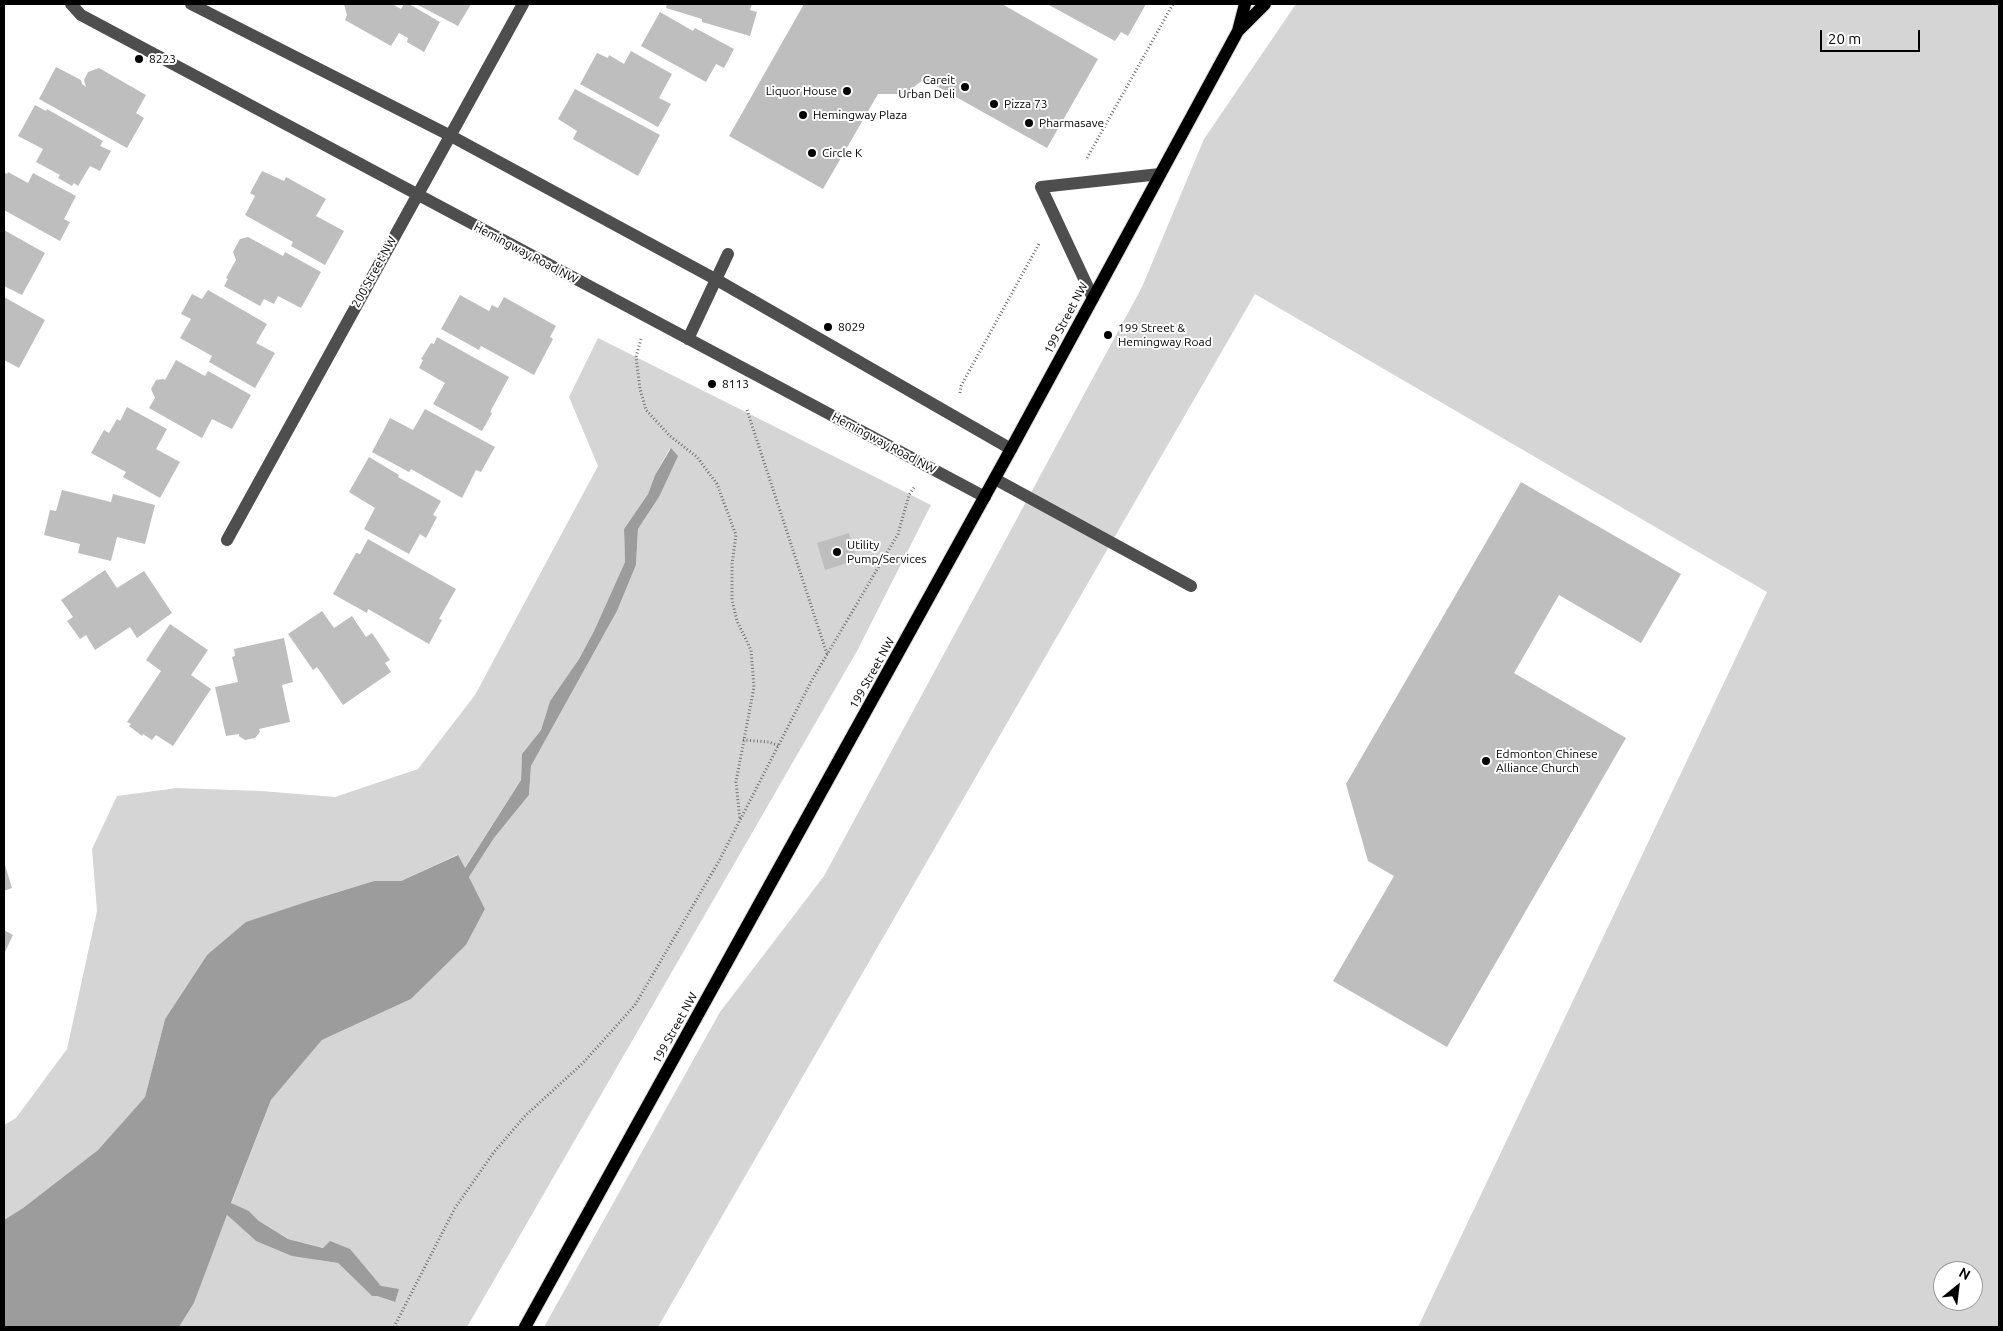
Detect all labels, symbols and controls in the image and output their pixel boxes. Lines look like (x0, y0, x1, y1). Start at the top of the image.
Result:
scale bar (1823, 20, 1923, 52)
text: 20 m (1828, 30, 1861, 47)
place label: 8223 (149, 52, 176, 66)
marker: 8223 (133, 53, 145, 65)
place label: Careit Urban Deli (898, 73, 955, 101)
marker: Careit Urban Deli (959, 81, 971, 93)
place label: Liquor House (766, 84, 837, 98)
marker: Liquor House (841, 85, 853, 97)
place label: Pizza 73 (1004, 97, 1048, 111)
marker: Pizza 73 (988, 98, 1000, 110)
place label: Hemingway Plaza (813, 108, 907, 122)
marker: Hemingway Plaza (797, 109, 809, 121)
place label: Pharmasave (1039, 116, 1104, 130)
marker: Pharmasave (1023, 117, 1035, 129)
place label: Circle K (822, 146, 862, 160)
marker: Circle K (806, 147, 818, 159)
street label: Hemingway Road NW (471, 219, 581, 287)
street label: 200 Street NW (349, 234, 399, 310)
street label: 199 Street NW (1041, 280, 1091, 356)
place label: 8029 (838, 320, 865, 334)
marker: 8029 (822, 321, 834, 333)
place label: 199 Street & Hemingway Road (1118, 321, 1212, 349)
marker: 199 Street & Hemingway Road (1102, 329, 1114, 341)
place label: 8113 (722, 377, 749, 391)
marker: 8113 (706, 378, 718, 390)
street label: Hemingway Road NW (829, 409, 939, 477)
place label: Utility Pump/Services (847, 538, 927, 566)
marker: Utility Pump/Services (831, 546, 843, 558)
street label: 199 Street NW (847, 635, 897, 711)
place label: Edmonton Chinese Alliance Church (1496, 747, 1598, 775)
marker: Edmonton Chinese Alliance Church (1480, 755, 1492, 767)
street label: 199 Street NW (650, 990, 700, 1066)
north arrow (1933, 1261, 1983, 1311)
text: N (1956, 1264, 1973, 1283)

